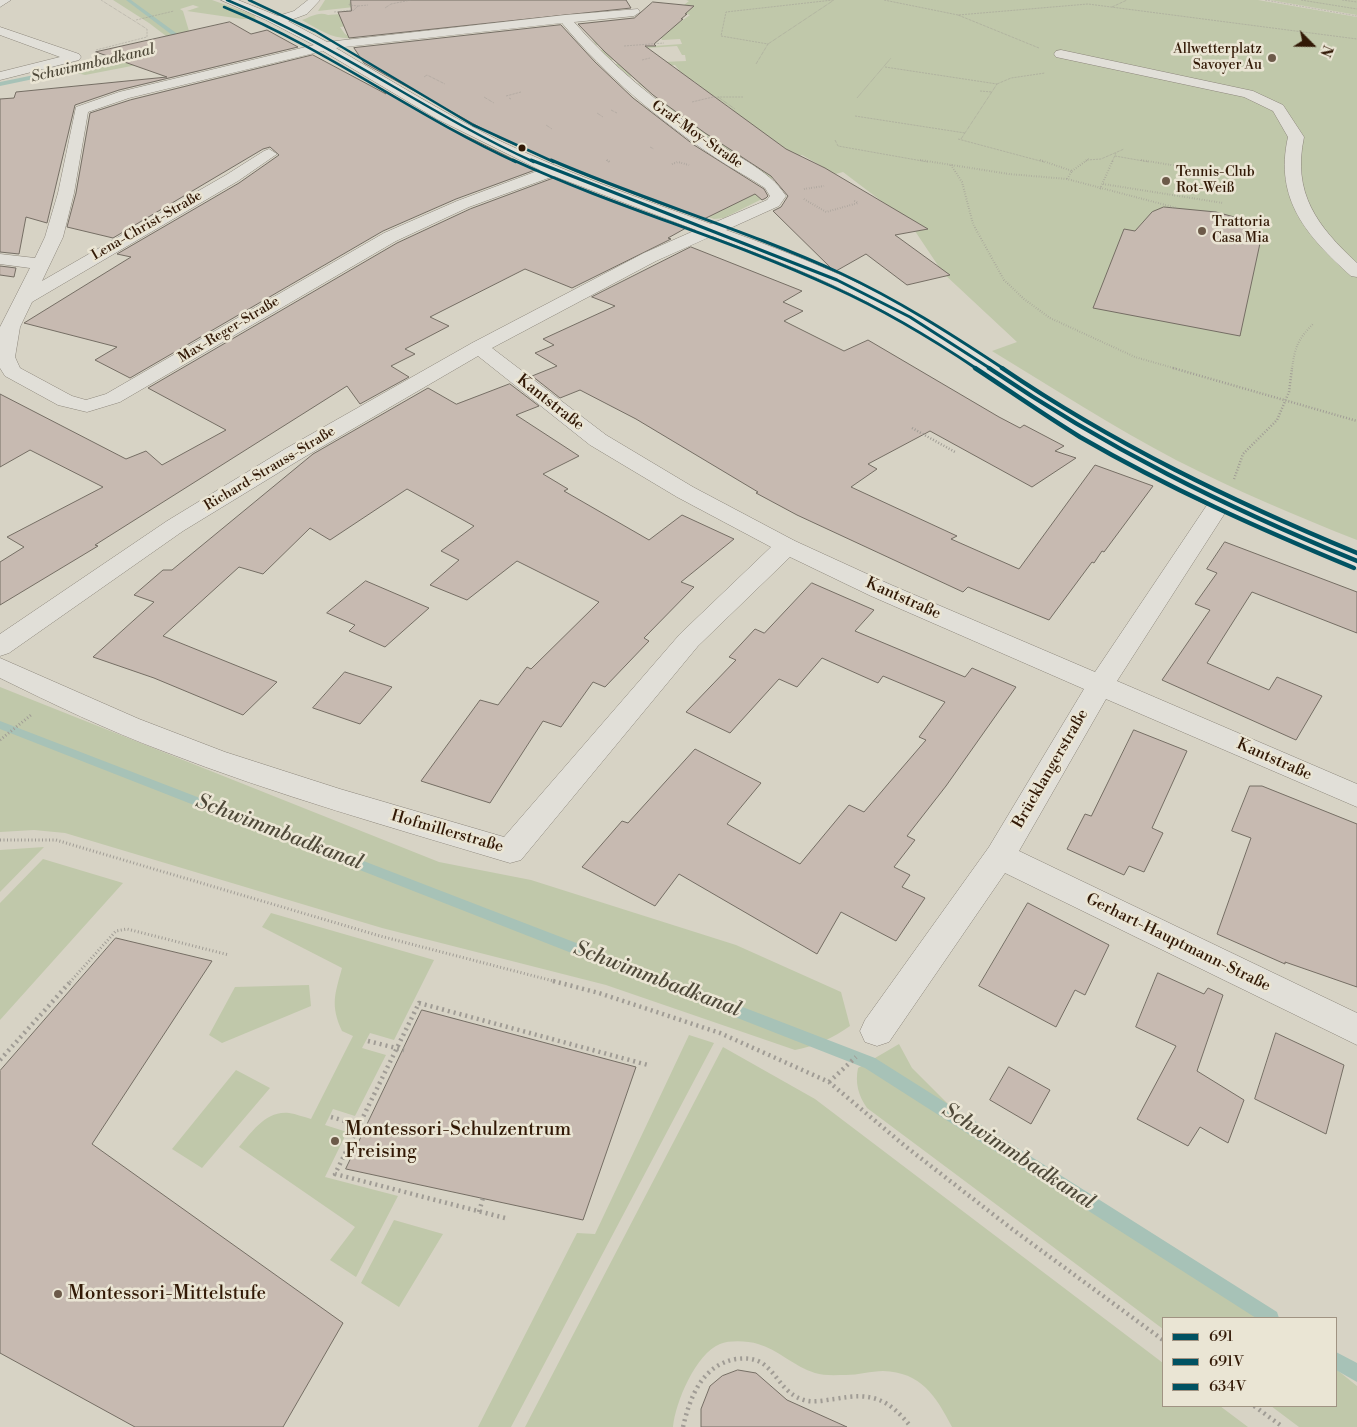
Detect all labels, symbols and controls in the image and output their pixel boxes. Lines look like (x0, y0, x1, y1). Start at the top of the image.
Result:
north arrow (1287, 20, 1337, 70)
water label: Schwimmbadkanal (29, 41, 157, 87)
place label: Allwetterplatz Savoyer Au (1173, 42, 1262, 74)
text: N (1315, 42, 1336, 59)
marker: Allwetterplatz Savoyer Au (1266, 52, 1278, 64)
street label: Graf-Moy-Straße (648, 97, 746, 173)
unlabelled marker (517, 143, 527, 153)
place label: Tennis-Club Rot-Weiß (1176, 165, 1255, 198)
marker: Tennis-Club Rot-Weiß (1160, 175, 1172, 187)
street label: Lena-Christ-Straße (89, 188, 205, 264)
place label: Trattoria Casa Mia (1212, 215, 1270, 248)
marker: Trattoria Casa Mia (1196, 225, 1208, 237)
street label: Max-Reger-Straße (175, 293, 283, 367)
street label: Kantstraße (512, 371, 588, 435)
street label: Richard-Strauss-Straße (202, 423, 338, 515)
street label: Kantstraße (862, 574, 944, 624)
street label: Brücklangerstraße (1009, 706, 1093, 832)
street label: Kantstraße (1233, 735, 1315, 785)
water label: Schwimmbadkanal (192, 790, 366, 876)
street label: Hofmillerstraße (389, 807, 505, 857)
street label: Gerhart-Hauptmann-Straße (1082, 890, 1274, 996)
water label: Schwimmbadkanal (570, 937, 744, 1023)
water label: Schwimmbadkanal (937, 1098, 1099, 1216)
place label: Montessori-Schulzentrum Freising (345, 1119, 571, 1163)
marker: Montessori-Schulzentrum Freising (329, 1135, 341, 1147)
place label: Montessori-Mittelstufe (68, 1283, 266, 1305)
marker: Montessori-Mittelstufe (52, 1288, 64, 1300)
legend (1162, 1317, 1337, 1407)
text: 691 (1209, 1327, 1233, 1346)
text: 691V (1209, 1352, 1244, 1371)
text: 634V (1209, 1377, 1246, 1396)

